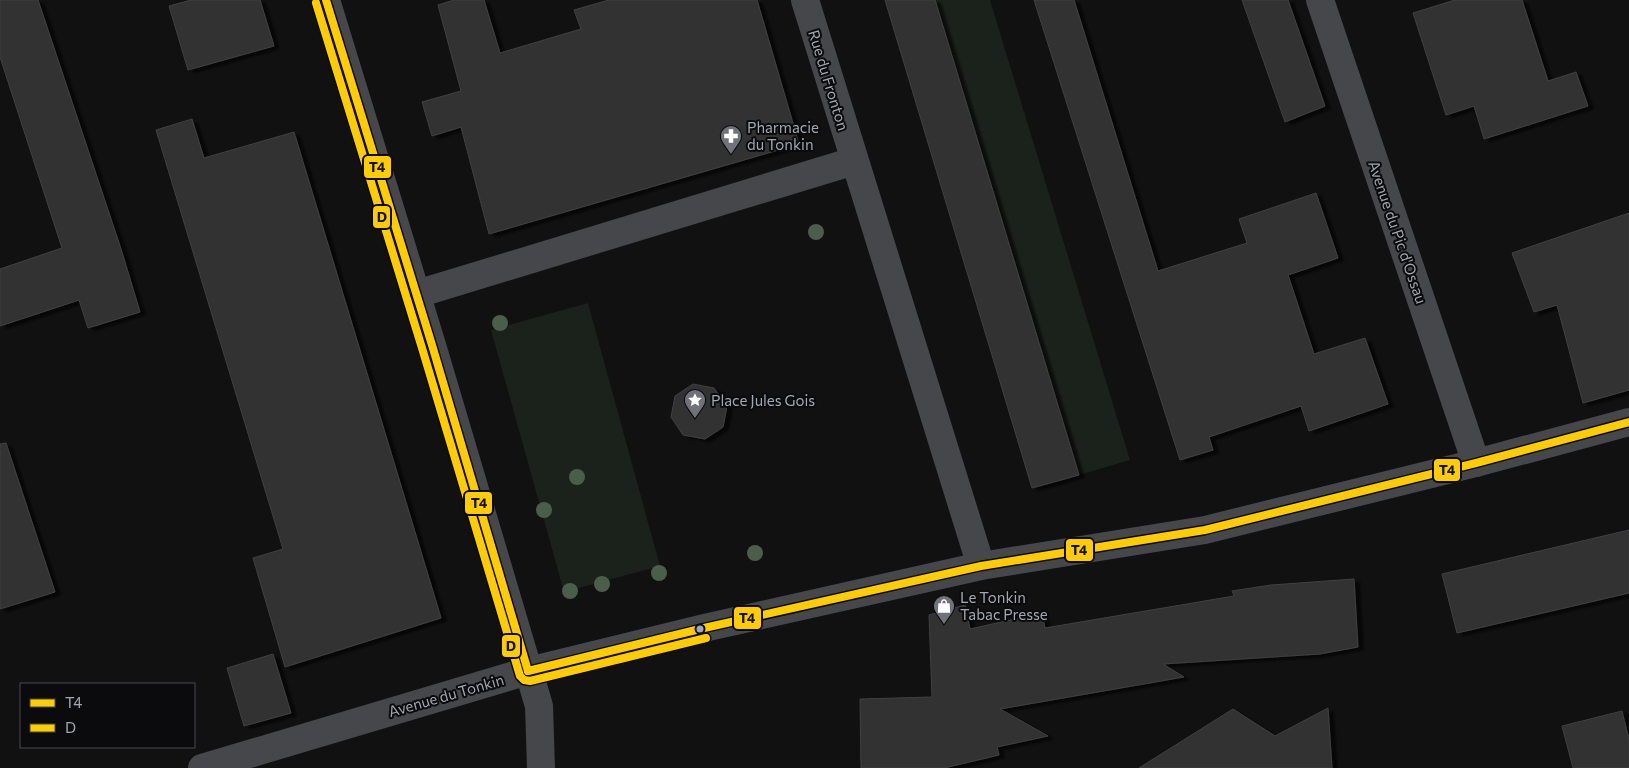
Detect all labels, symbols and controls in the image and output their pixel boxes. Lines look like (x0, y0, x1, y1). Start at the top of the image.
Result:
street label: Rue du Fronton (805, 27, 853, 133)
place label: Pharmacie du Tonkin (747, 118, 819, 153)
pharmacy icon: Pharmacie du Tonkin (719, 124, 743, 155)
line badge: T4 (363, 155, 392, 179)
text: T4 (369, 158, 386, 175)
street label: Avenue du Pic d'Ossau (1365, 158, 1431, 306)
line badge: D (372, 205, 391, 229)
text: D (377, 208, 387, 225)
place icon: Place Jules Gois (683, 388, 707, 419)
place label: Place Jules Gois (711, 391, 815, 409)
line badge: T4 (1433, 458, 1461, 482)
text: T4 (1439, 461, 1456, 478)
line badge: T4 (464, 491, 493, 515)
text: T4 (471, 494, 488, 511)
line badge: T4 (1065, 538, 1094, 562)
text: T4 (1071, 541, 1088, 558)
place label: Le Tonkin Tabac Presse (960, 588, 1048, 623)
shop icon: Le Tonkin Tabac Presse (932, 594, 956, 625)
line badge: T4 (733, 606, 762, 630)
text: T4 (739, 609, 756, 626)
unlabelled marker (695, 624, 705, 634)
line badge: D (501, 634, 521, 658)
text: D (506, 637, 516, 654)
street label: Avenue du Tonkin (386, 670, 506, 720)
legend (20, 683, 195, 748)
text: T4 (65, 693, 82, 711)
text: D (65, 718, 76, 736)

